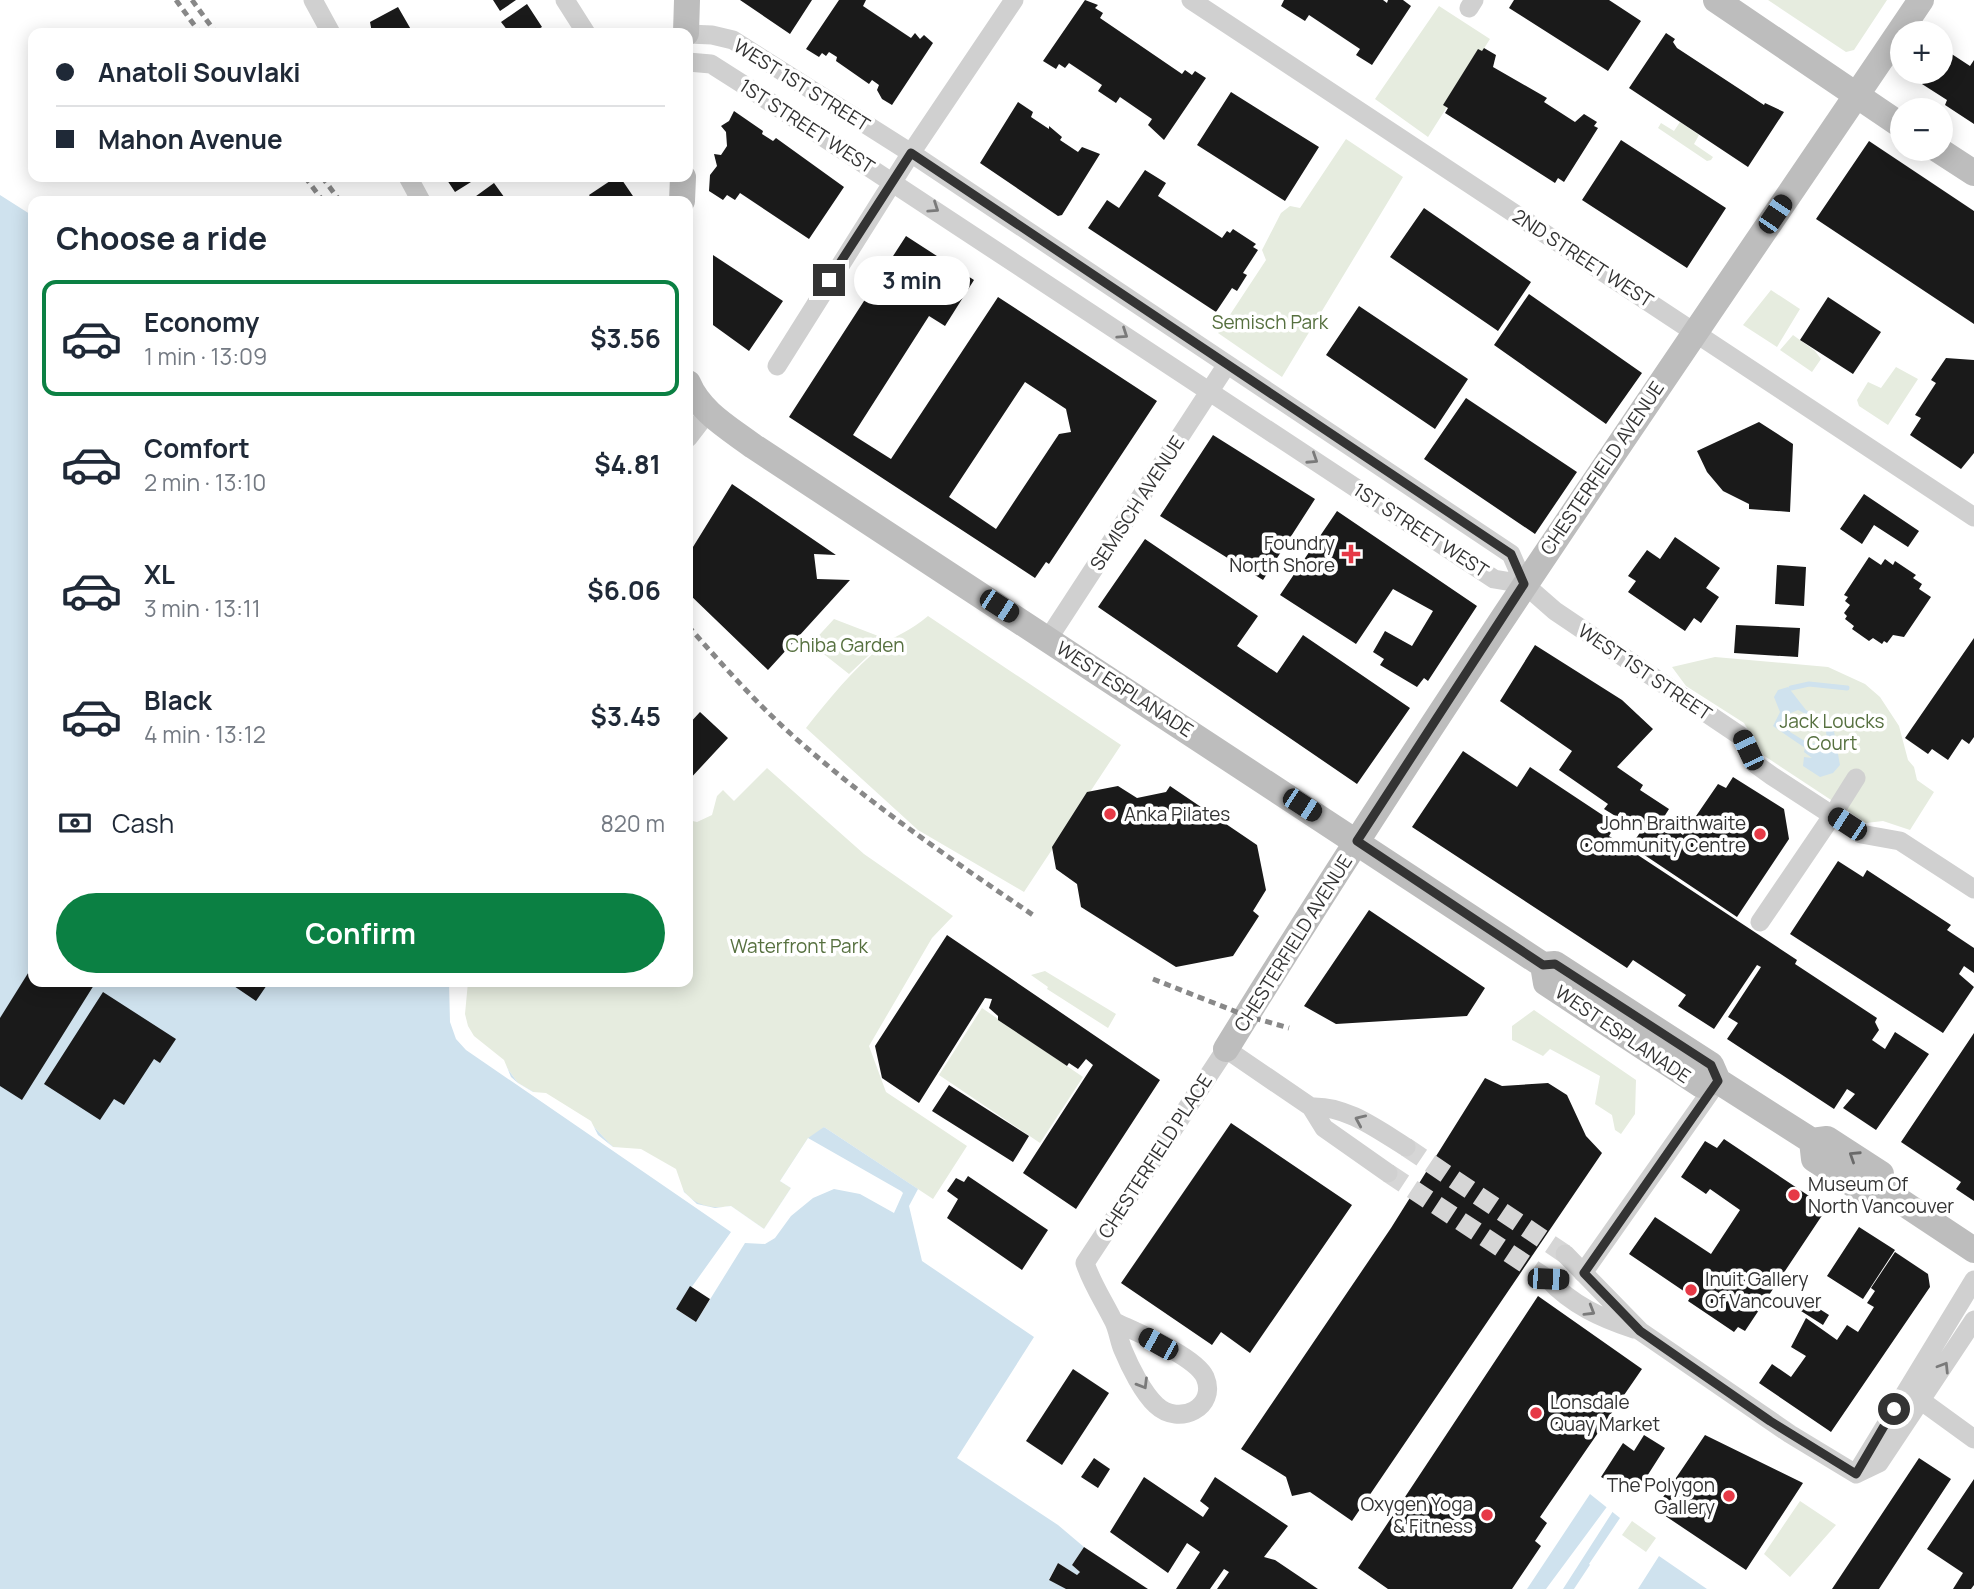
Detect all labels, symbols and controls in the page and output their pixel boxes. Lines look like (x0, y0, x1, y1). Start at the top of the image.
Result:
map controls (1890, 21, 1953, 161)
button: + (1890, 21, 1953, 84)
street label: WEST 1ST STREET (729, 33, 876, 138)
text: Anatoli Souvlaki (98, 54, 300, 90)
street label: 1ST STREET WEST (734, 73, 880, 180)
button: − (1890, 98, 1953, 161)
text: Mahon Avenue (98, 121, 283, 157)
car (1755, 191, 1796, 237)
one-way arrow (926, 200, 939, 212)
street label: 2ND STREET WEST (1508, 203, 1659, 314)
text: Choose a ride (56, 216, 267, 260)
callout: 3 min (854, 256, 969, 304)
route end (813, 264, 845, 296)
text: 3 min (882, 264, 942, 296)
text: Economy (144, 304, 259, 340)
icon: car (60, 307, 123, 370)
park label: Semisch Park (1212, 309, 1329, 335)
text: $3.56 (590, 320, 661, 356)
one-way arrow (1116, 326, 1129, 339)
text: 1 min · 13:09 (144, 340, 267, 372)
street label: CHESTERFIELD AVENUE (1534, 376, 1670, 560)
text: Comfort (144, 430, 250, 466)
street label: SEMISCH AVENUE (1084, 431, 1190, 575)
icon: car (60, 433, 123, 496)
text: $4.81 (594, 446, 661, 482)
one-way arrow (1305, 451, 1318, 463)
text: 2 min · 13:10 (144, 466, 266, 498)
street label: 1ST STREET WEST (1348, 477, 1494, 584)
place label: Foundry North Shore (1229, 530, 1335, 578)
marker: Foundry North Shore (1341, 544, 1361, 564)
text: XL (144, 556, 175, 592)
icon: car (60, 559, 123, 622)
text: $6.06 (587, 572, 661, 608)
car (976, 586, 1023, 626)
text: 3 min · 13:11 (144, 592, 261, 624)
street label: WEST 1ST STREET (1573, 618, 1718, 727)
park label: Chiba Garden (786, 632, 904, 658)
street label: WEST ESPLANADE (1052, 635, 1198, 743)
text: Black (144, 682, 212, 718)
icon: car (60, 685, 123, 748)
text: $3.45 (591, 698, 661, 734)
park label: Jack Loucks Court (1779, 708, 1885, 756)
text: 4 min · 13:12 (144, 718, 266, 750)
car (1730, 727, 1767, 773)
car (1279, 785, 1326, 825)
place label: Anka Pilates (1124, 801, 1230, 827)
icon: cash (56, 804, 94, 842)
car (1824, 804, 1871, 844)
text: Cash (112, 805, 174, 841)
marker: Anka Pilates (1102, 806, 1118, 822)
text: 820 m (600, 807, 665, 839)
place label: John Braithwaite Community Centre (1580, 810, 1746, 858)
marker: John Braithwaite Community Centre (1752, 826, 1768, 842)
street label: CHESTERFIELD AVENUE (1228, 850, 1358, 1036)
button: Confirm (56, 893, 665, 973)
park label: Waterfront Park (730, 933, 868, 959)
street label: WEST ESPLANADE (1550, 979, 1696, 1089)
street label: CHESTERFIELD PLACE (1092, 1069, 1218, 1243)
one-way arrow (1355, 1114, 1368, 1128)
one-way arrow (1848, 1151, 1861, 1164)
place label: Museum Of North Vancouver (1808, 1171, 1954, 1219)
marker: Museum Of North Vancouver (1786, 1187, 1802, 1203)
place label: Inuit Gallery Of Vancouver (1705, 1266, 1822, 1314)
car (1527, 1268, 1570, 1290)
marker: Inuit Gallery Of Vancouver (1683, 1282, 1699, 1298)
one-way arrow (1583, 1303, 1596, 1316)
car (1135, 1325, 1182, 1363)
one-way arrow (1936, 1362, 1949, 1375)
one-way arrow (1134, 1376, 1147, 1389)
place label: Lonsdale Quay Market (1550, 1389, 1660, 1437)
route start (1878, 1393, 1910, 1425)
marker: Lonsdale Quay Market (1528, 1405, 1544, 1421)
place label: The Polygon Gallery (1607, 1472, 1715, 1520)
marker: The Polygon Gallery (1721, 1488, 1737, 1504)
place label: Oxygen Yoga & Fitness (1361, 1491, 1473, 1539)
marker: Oxygen Yoga & Fitness (1479, 1507, 1495, 1523)

